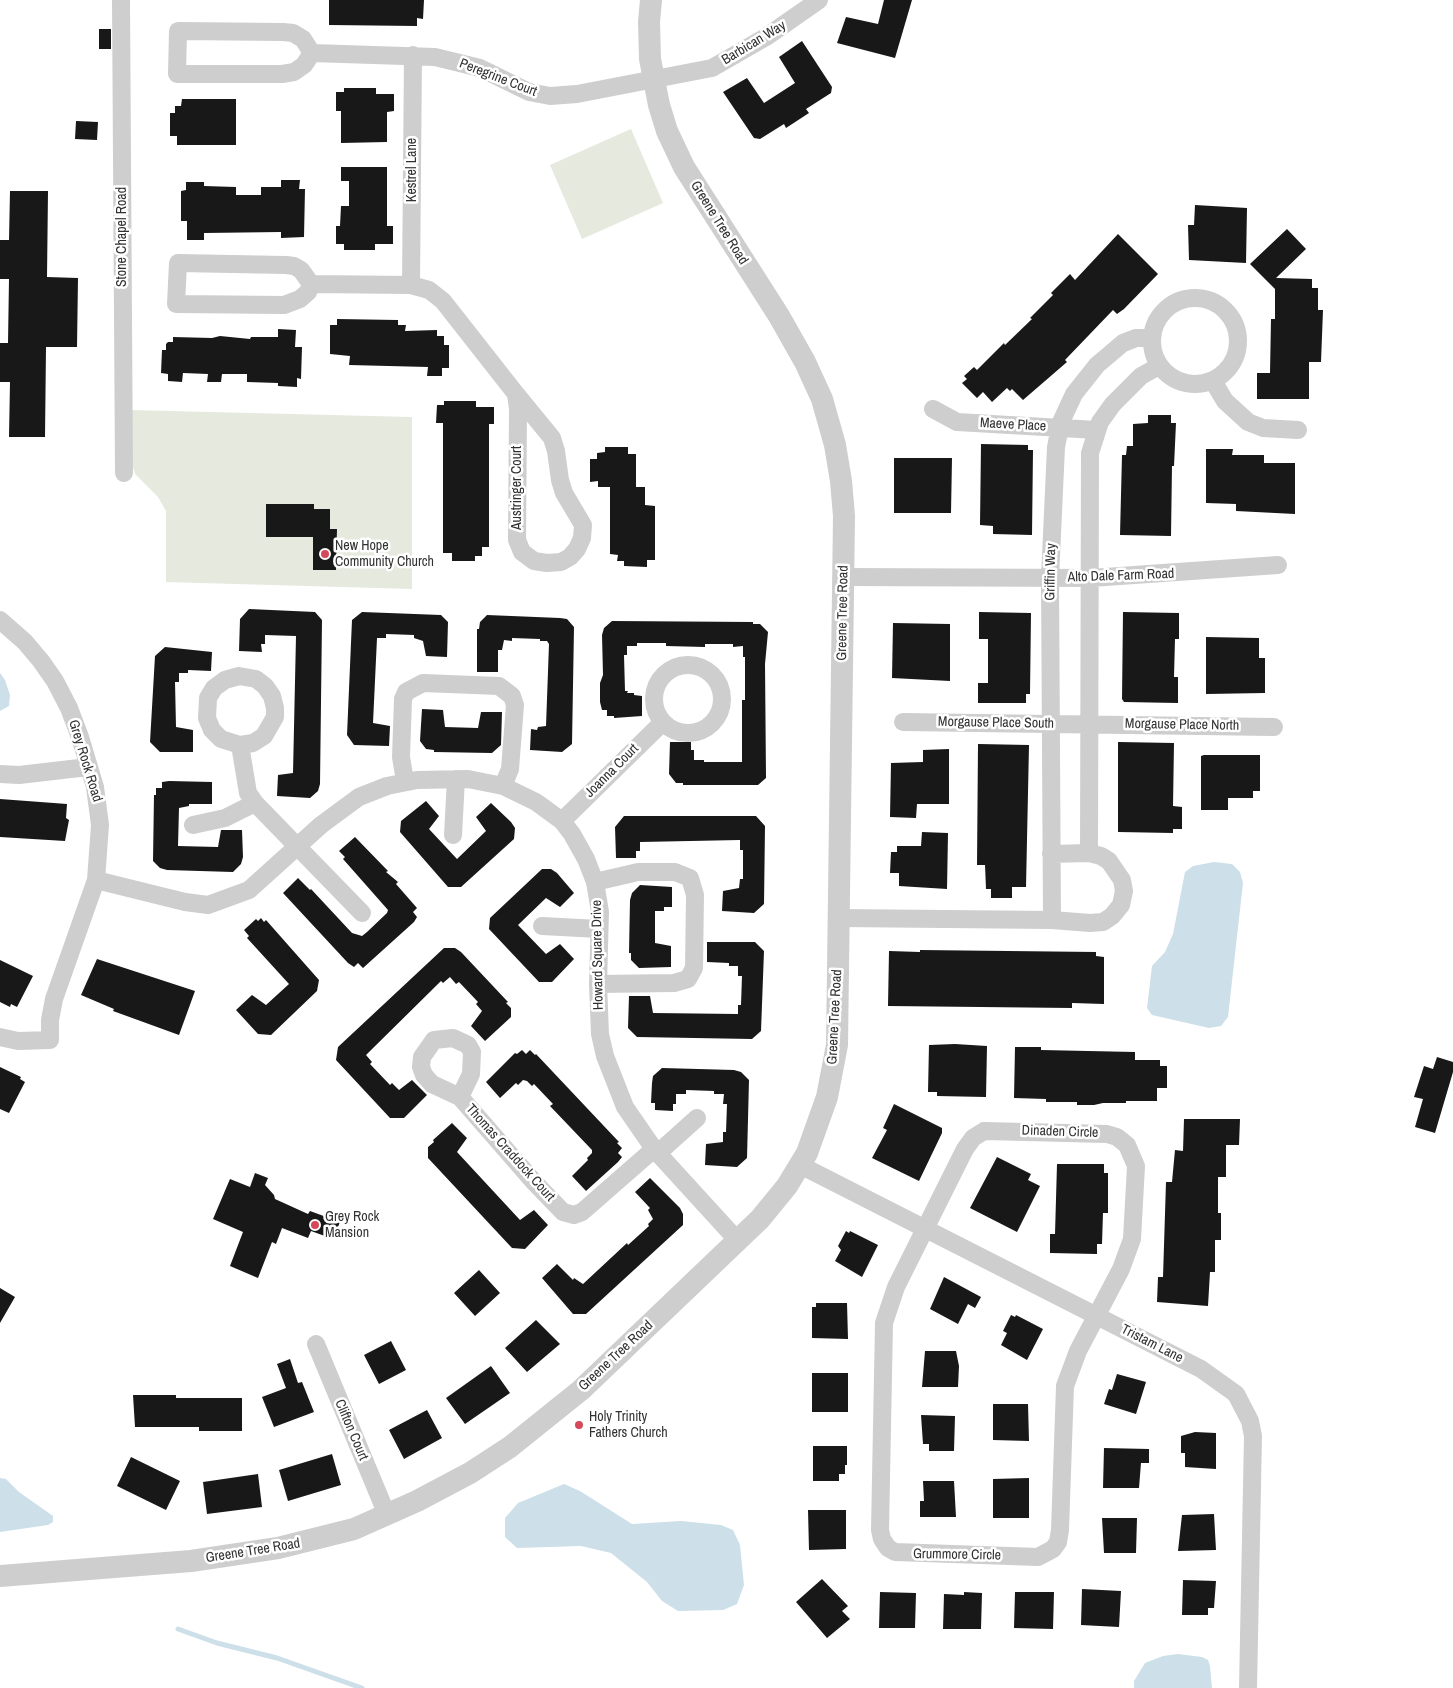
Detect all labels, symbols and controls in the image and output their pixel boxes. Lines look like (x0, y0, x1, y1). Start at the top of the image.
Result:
street label: Barbican Way (719, 17, 789, 69)
street label: Peregrine Court (457, 56, 539, 100)
street label: Kestrel Lane (404, 138, 420, 202)
street label: Greene Tree Road (687, 178, 751, 268)
street label: Stone Chapel Road (114, 187, 130, 287)
street label: Maeve Place (979, 415, 1047, 435)
street label: Austringer Court (509, 446, 525, 530)
place label: New Hope Community Church (335, 538, 434, 570)
street label: Griffin Way (1042, 543, 1060, 601)
marker: New Hope Community Church (319, 548, 331, 560)
street label: Greene Tree Road (834, 565, 852, 661)
street label: Alto Dale Farm Road (1067, 566, 1175, 586)
street label: Morgause Place South (938, 714, 1054, 732)
street label: Morgause Place North (1125, 716, 1239, 734)
street label: Grey Rock Road (65, 718, 105, 804)
street label: Joanna Court (582, 741, 642, 801)
street label: Howard Square Drive (589, 900, 607, 1010)
street label: Greene Tree Road (824, 969, 846, 1065)
street label: Thomas Craddock Court (462, 1101, 558, 1205)
street label: Dinaden Circle (1021, 1122, 1099, 1142)
place label: Grey Rock Mansion (325, 1209, 379, 1242)
marker: Grey Rock Mansion (309, 1219, 321, 1231)
street label: Greene Tree Road (575, 1317, 657, 1395)
street label: Tristam Lane (1118, 1321, 1186, 1367)
street label: Clifton Court (331, 1397, 371, 1463)
place label: Holy Trinity Fathers Church (589, 1409, 668, 1441)
marker: Holy Trinity Fathers Church (573, 1419, 585, 1431)
street label: Greene Tree Road (205, 1535, 301, 1567)
street label: Grummore Circle (913, 1546, 1001, 1564)

